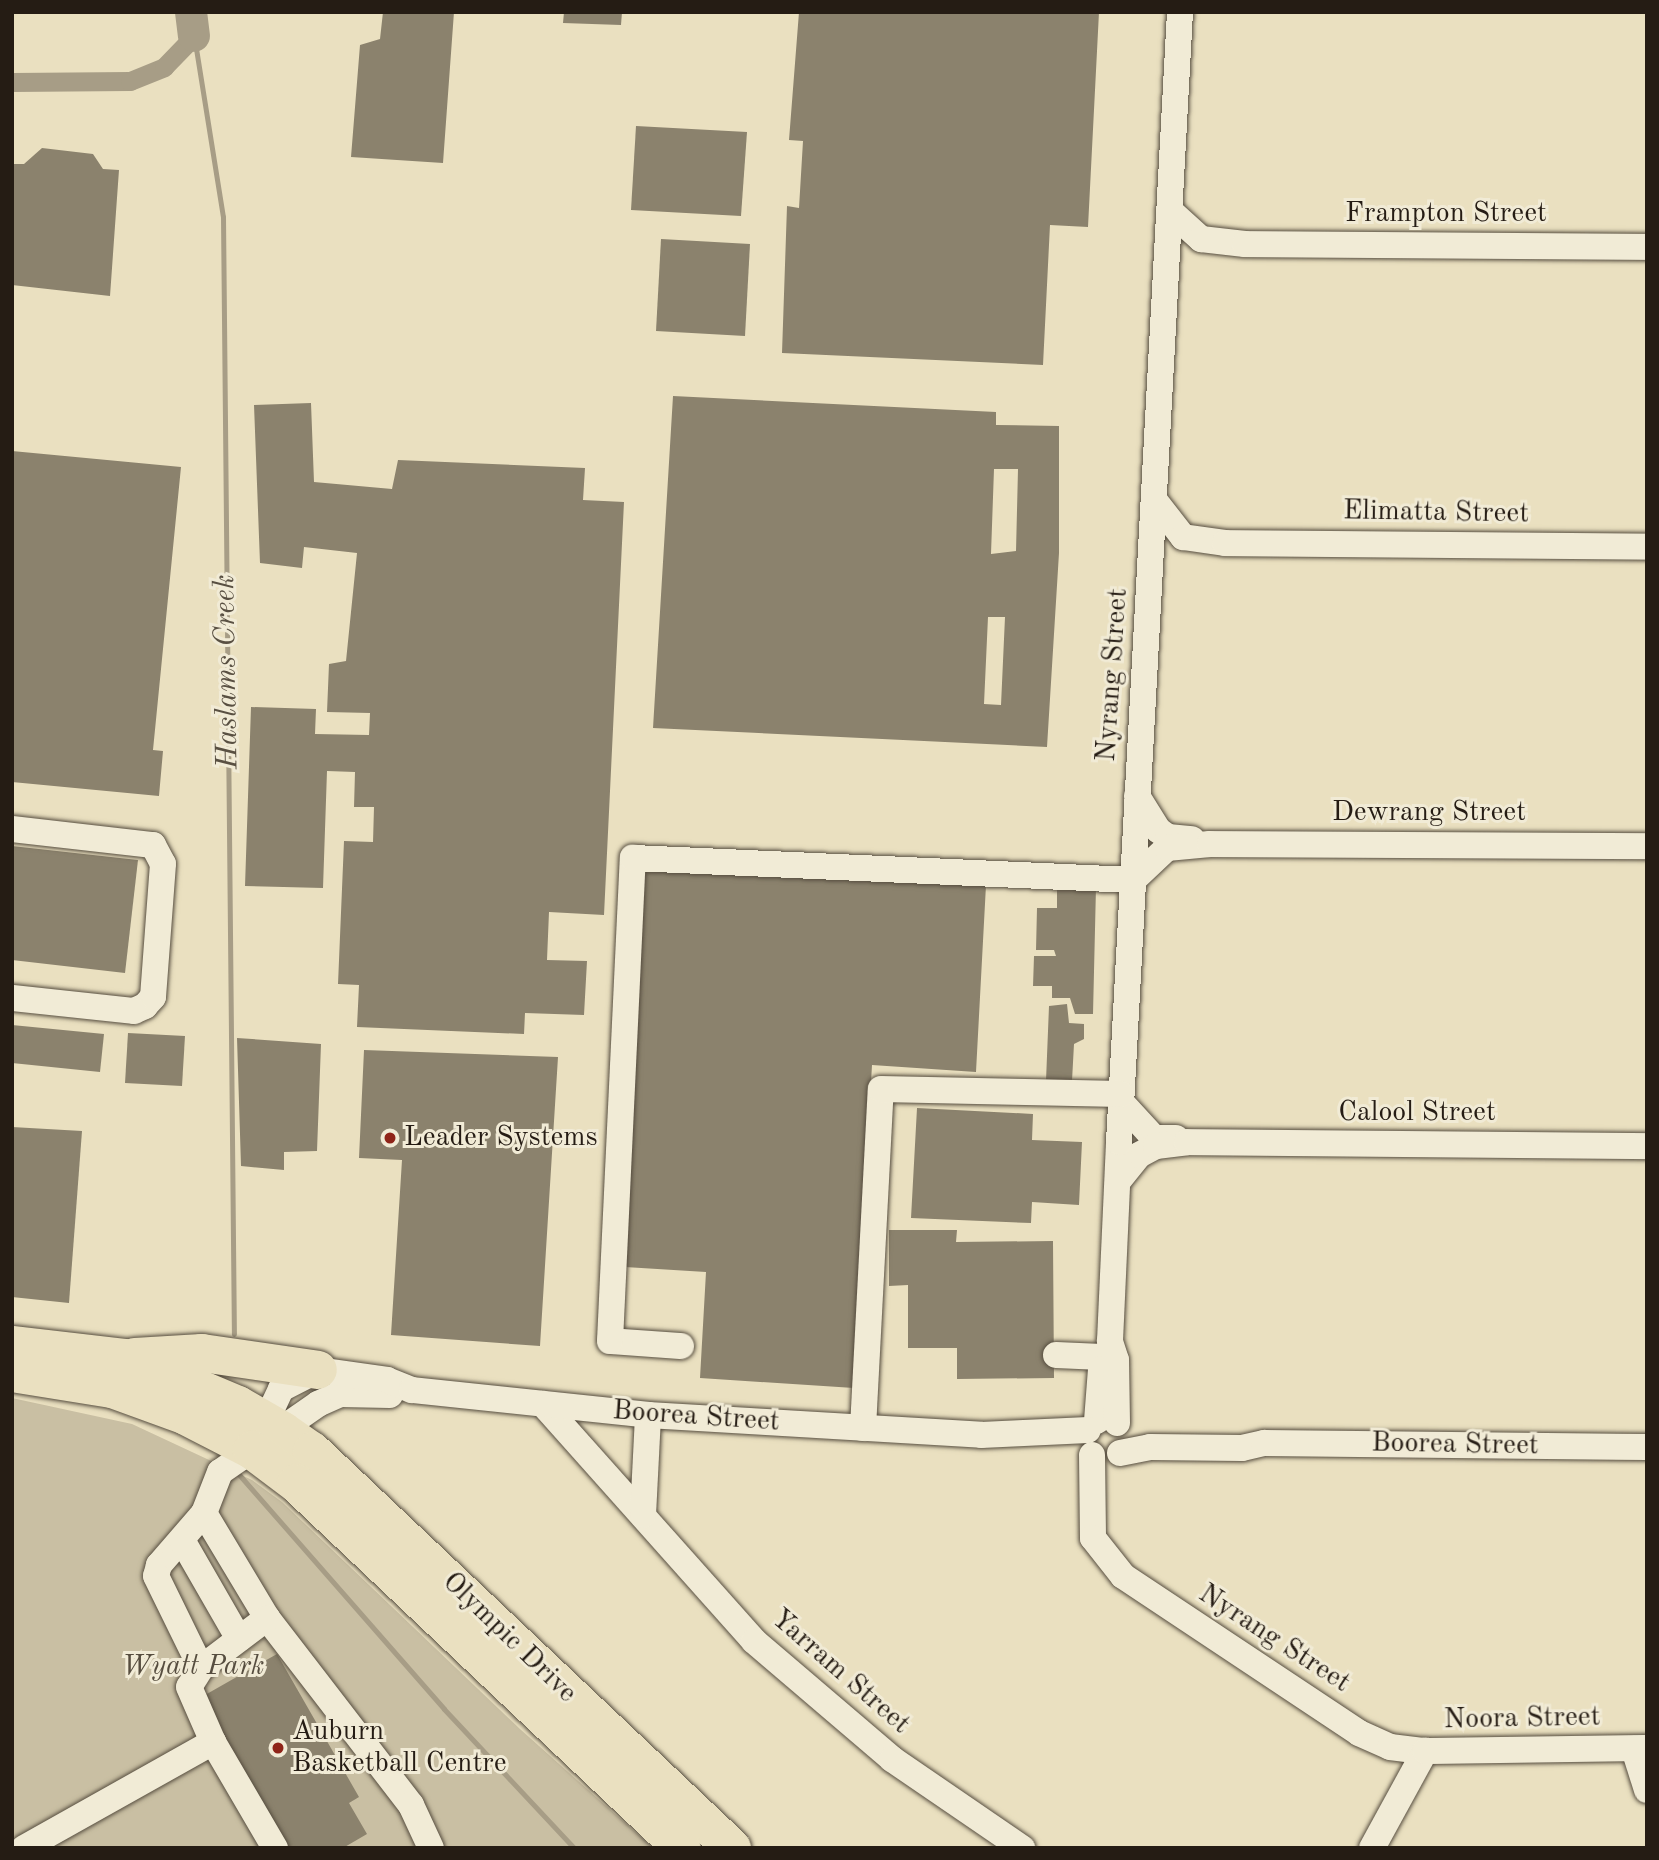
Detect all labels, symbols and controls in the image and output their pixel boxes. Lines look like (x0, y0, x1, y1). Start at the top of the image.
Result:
street label: Frampton Street (1345, 197, 1547, 231)
street label: Elimatta Street (1343, 495, 1529, 531)
water label: Haslams Creek (207, 574, 247, 770)
street label: Nyrang Street (1090, 587, 1136, 763)
street label: Dewrang Street (1332, 796, 1526, 830)
street label: Calool Street (1338, 1096, 1496, 1130)
place label: Leader Systems (404, 1121, 598, 1155)
marker: Leader Systems (382, 1130, 398, 1146)
street label: Boorea Street (611, 1394, 781, 1440)
street label: Boorea Street (1371, 1427, 1539, 1463)
street label: Olympic Drive (435, 1566, 583, 1710)
street label: Nyrang Street (1192, 1578, 1356, 1700)
street label: Yarram Street (764, 1602, 916, 1742)
park label: Wyatt Park (121, 1650, 265, 1684)
street label: Noora Street (1443, 1701, 1601, 1737)
place label: Auburn Basketball Centre (292, 1715, 507, 1781)
marker: Auburn Basketball Centre (270, 1740, 286, 1756)

